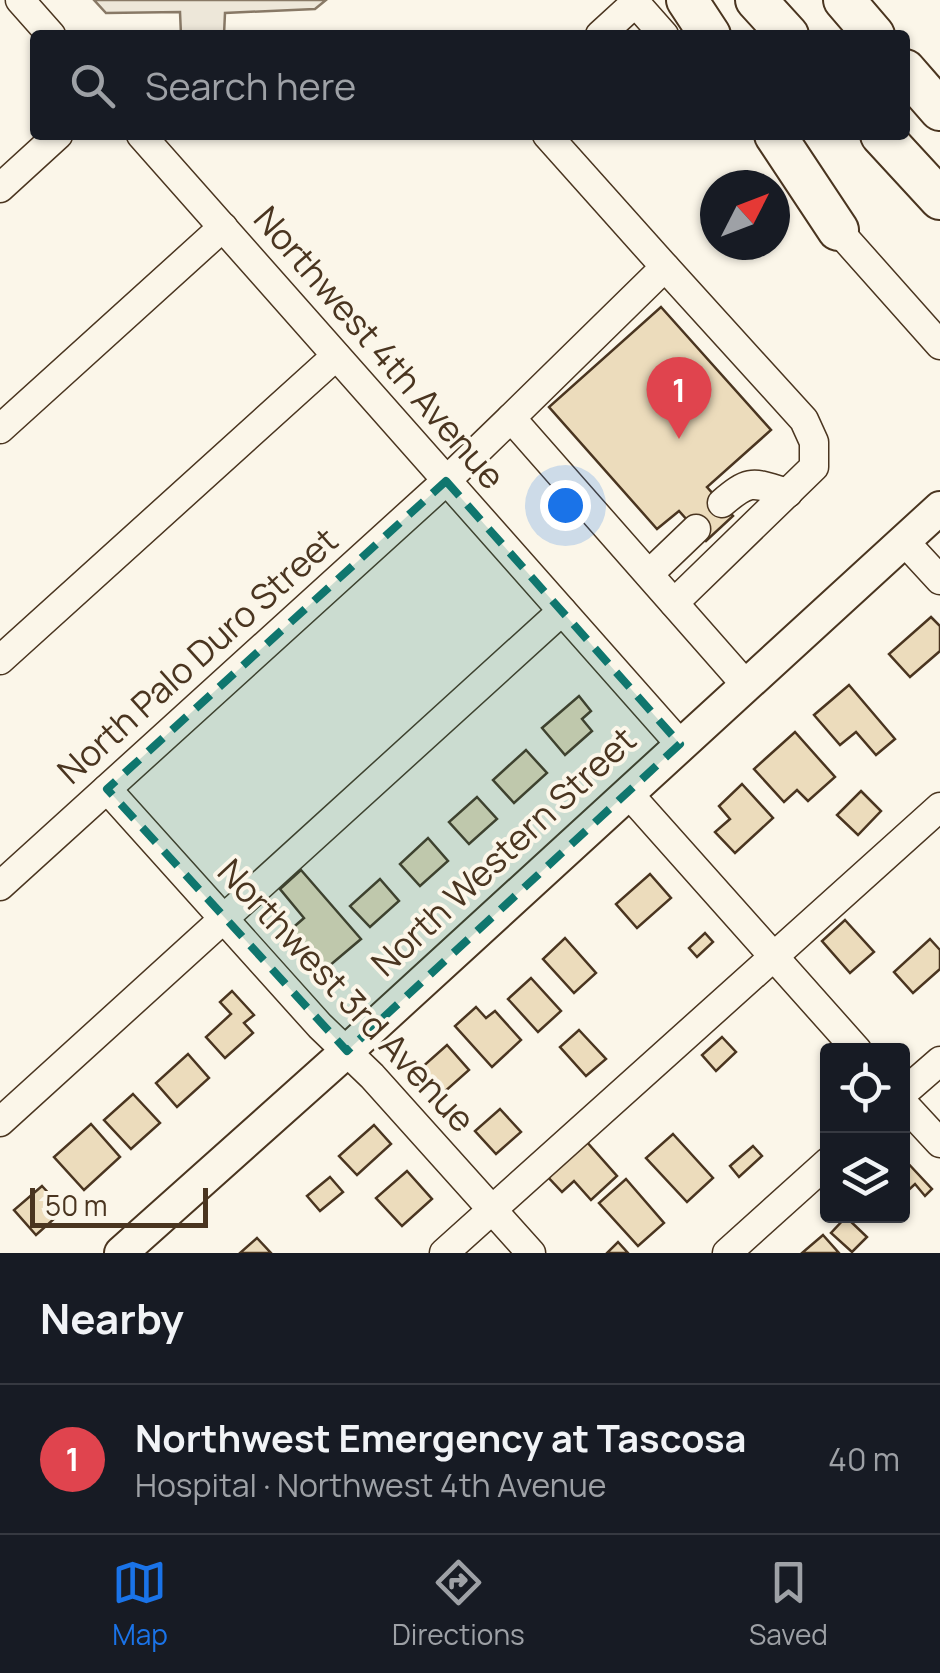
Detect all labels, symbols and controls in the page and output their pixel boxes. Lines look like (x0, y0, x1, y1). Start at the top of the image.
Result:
search box (30, 30, 910, 140)
icon: search (65, 58, 120, 113)
text: Search here (145, 59, 356, 111)
north arrow (700, 170, 790, 260)
street label: Northwest 4th Avenue (243, 196, 516, 499)
pin: 1 (646, 356, 712, 439)
your location (540, 480, 591, 531)
street label: North Palo Duro Street (47, 516, 348, 794)
street label: North Western Street (361, 716, 646, 987)
street label: Northwest 3rd Avenue (207, 848, 486, 1142)
map controls (820, 1043, 910, 1223)
button: locate (820, 1043, 910, 1133)
button: layers (820, 1133, 910, 1223)
scale bar (30, 1183, 208, 1228)
text: 50 m (45, 1186, 108, 1224)
text: Nearby (40, 1289, 184, 1347)
text: Northwest Emergency at Tascosa (135, 1411, 746, 1463)
text: 1 (65, 1437, 80, 1481)
text: 40 m (828, 1437, 900, 1481)
text: Hospital · Northwest 4th Avenue (135, 1463, 606, 1507)
tab: Map (112, 1555, 168, 1653)
tab: Directions (392, 1555, 525, 1653)
tab: Saved (749, 1555, 828, 1653)

